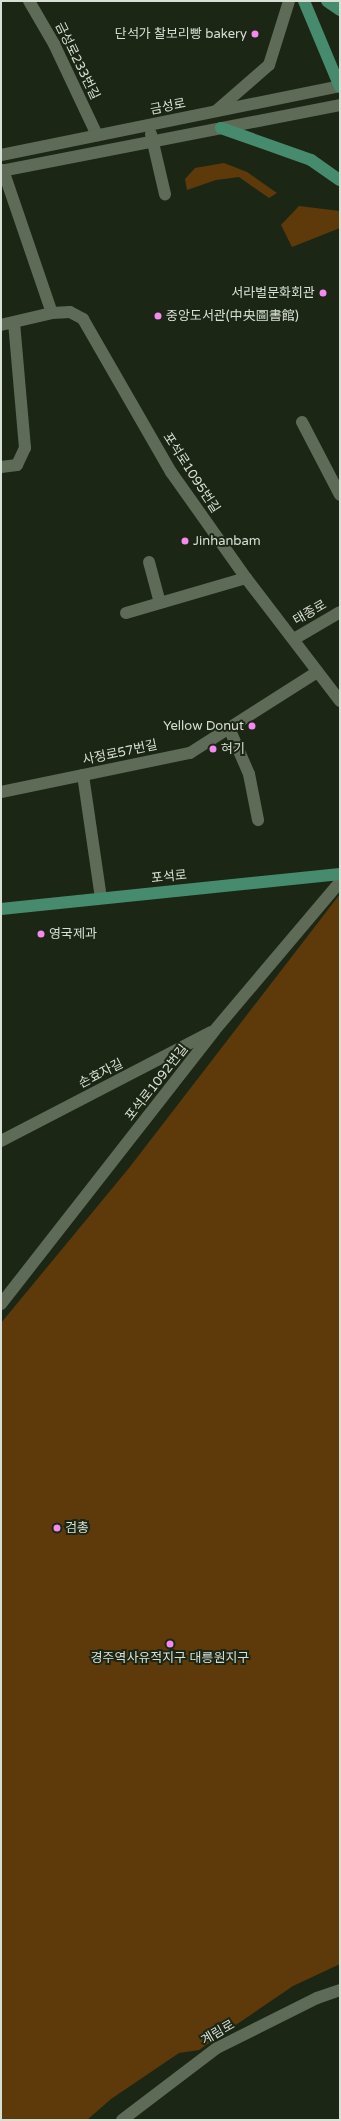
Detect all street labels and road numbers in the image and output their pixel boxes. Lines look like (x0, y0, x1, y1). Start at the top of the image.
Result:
street label: 금성로233번길 (52, 20, 102, 102)
street label: 금성로 (149, 96, 187, 118)
street label: 포석로1095번길 (159, 430, 223, 516)
street label: 태종로 (291, 597, 329, 629)
street label: 사정로57번길 (81, 737, 159, 769)
street label: 포석로 (150, 867, 188, 887)
street label: 포석로1092번길 (122, 1042, 192, 1124)
street label: 손효자길 (76, 1056, 126, 1092)
street label: 계림로 (199, 2017, 237, 2049)

